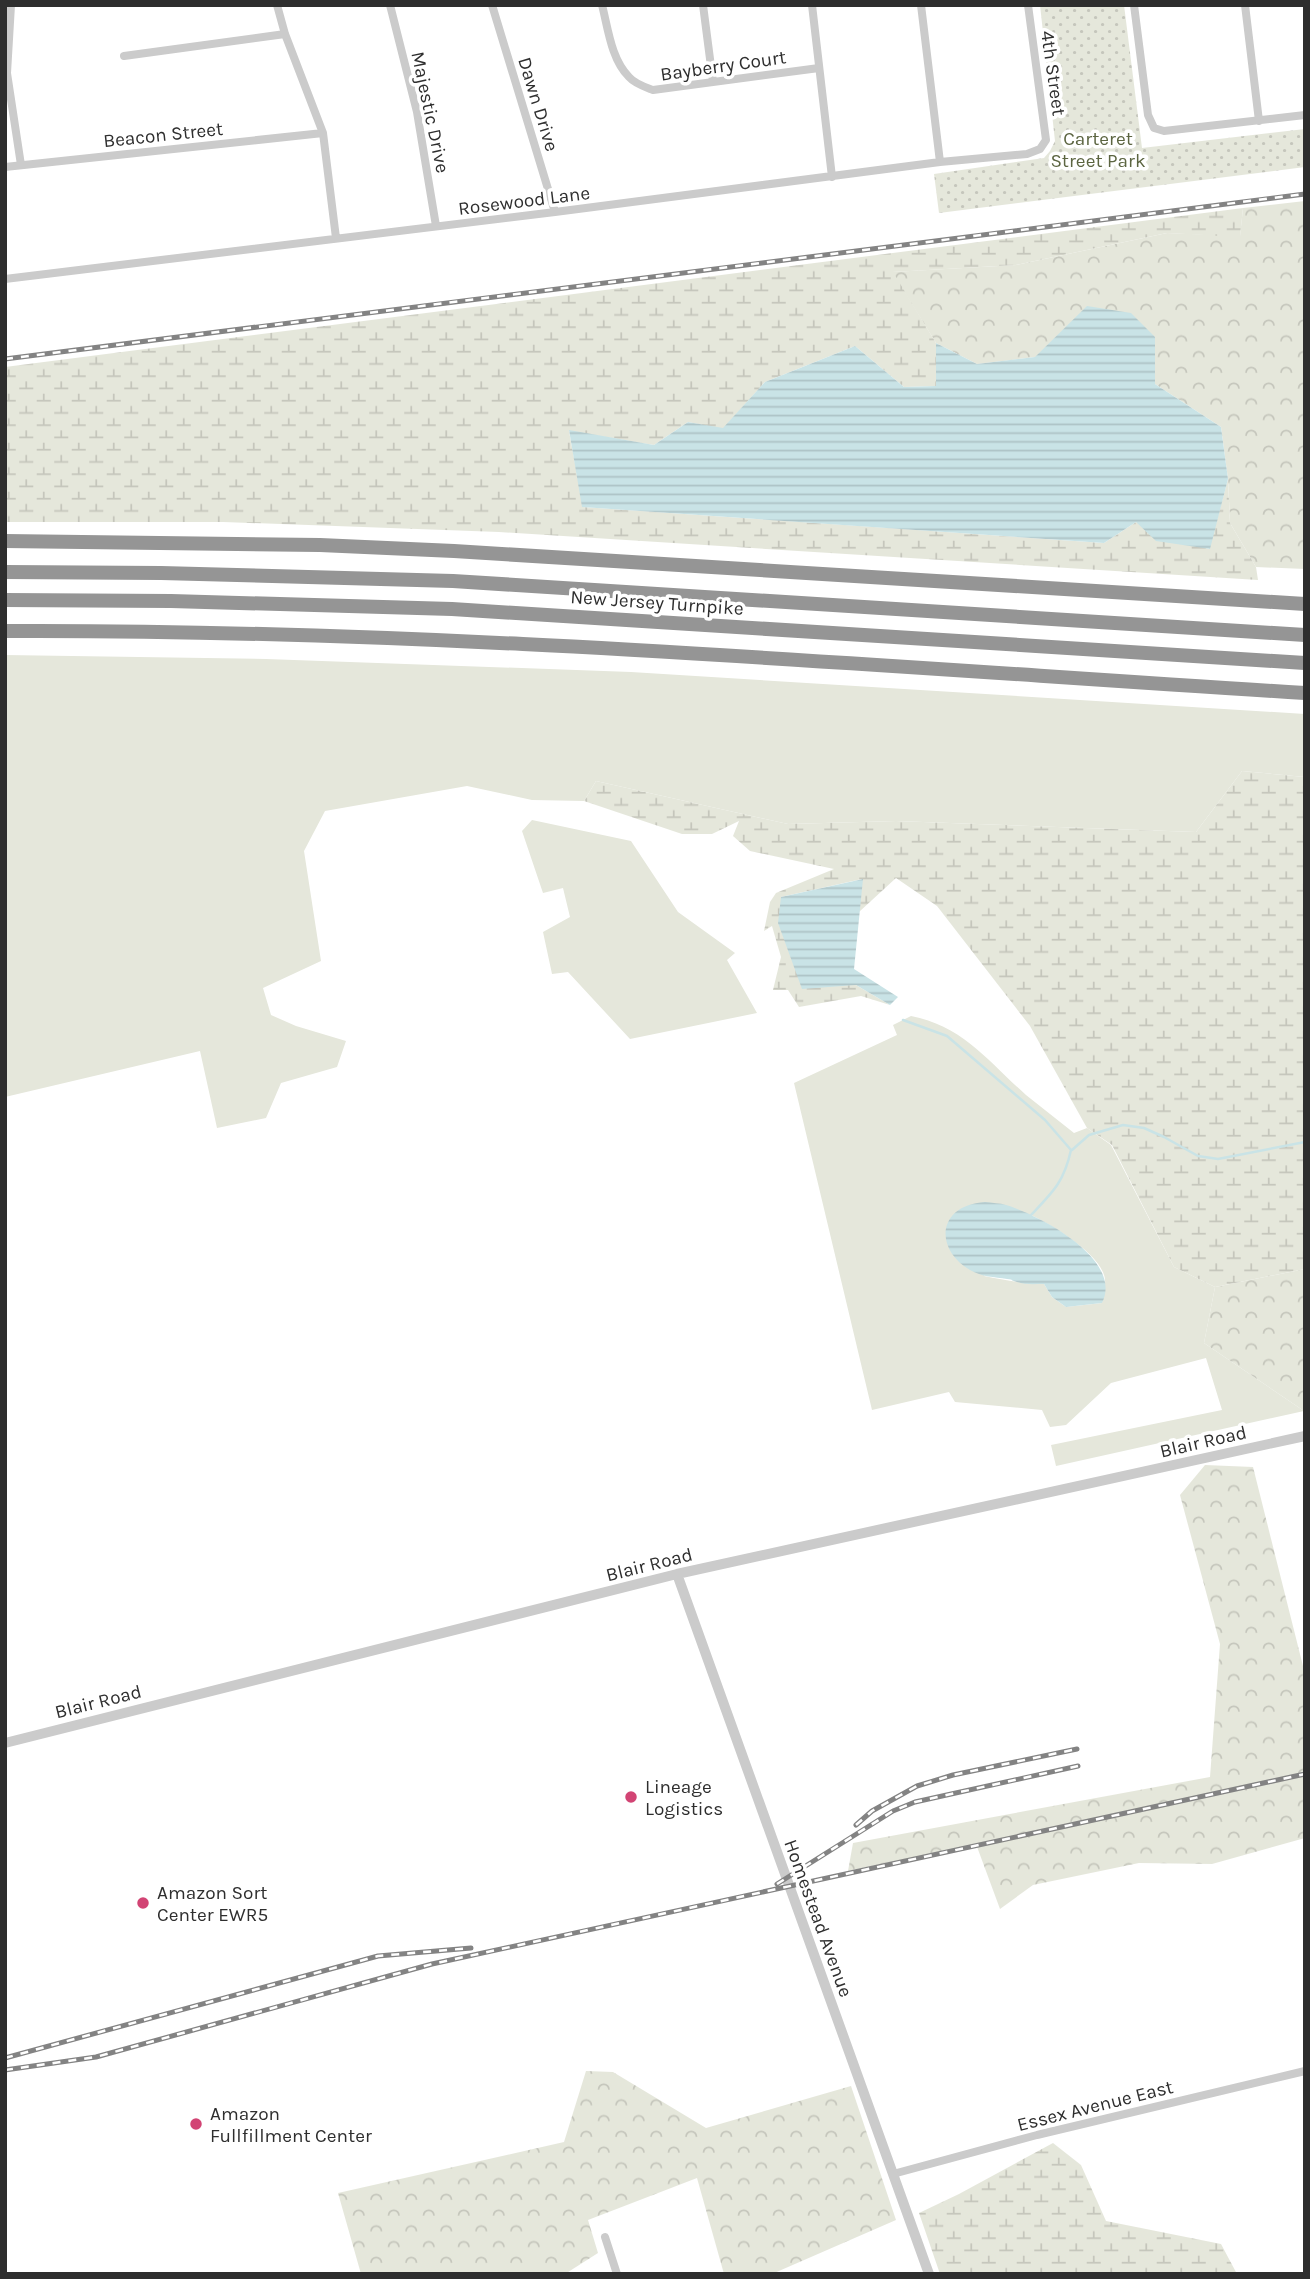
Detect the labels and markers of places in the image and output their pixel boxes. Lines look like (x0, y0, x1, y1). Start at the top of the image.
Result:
place label: Lineage Logistics (645, 1776, 723, 1820)
marker: Lineage Logistics (623, 1789, 639, 1805)
place label: Amazon Sort Center EWR5 (157, 1882, 268, 1926)
marker: Amazon Sort Center EWR5 (135, 1895, 151, 1911)
place label: Amazon Fullfillment Center (210, 2103, 372, 2147)
marker: Amazon Fullfillment Center (188, 2116, 204, 2132)

